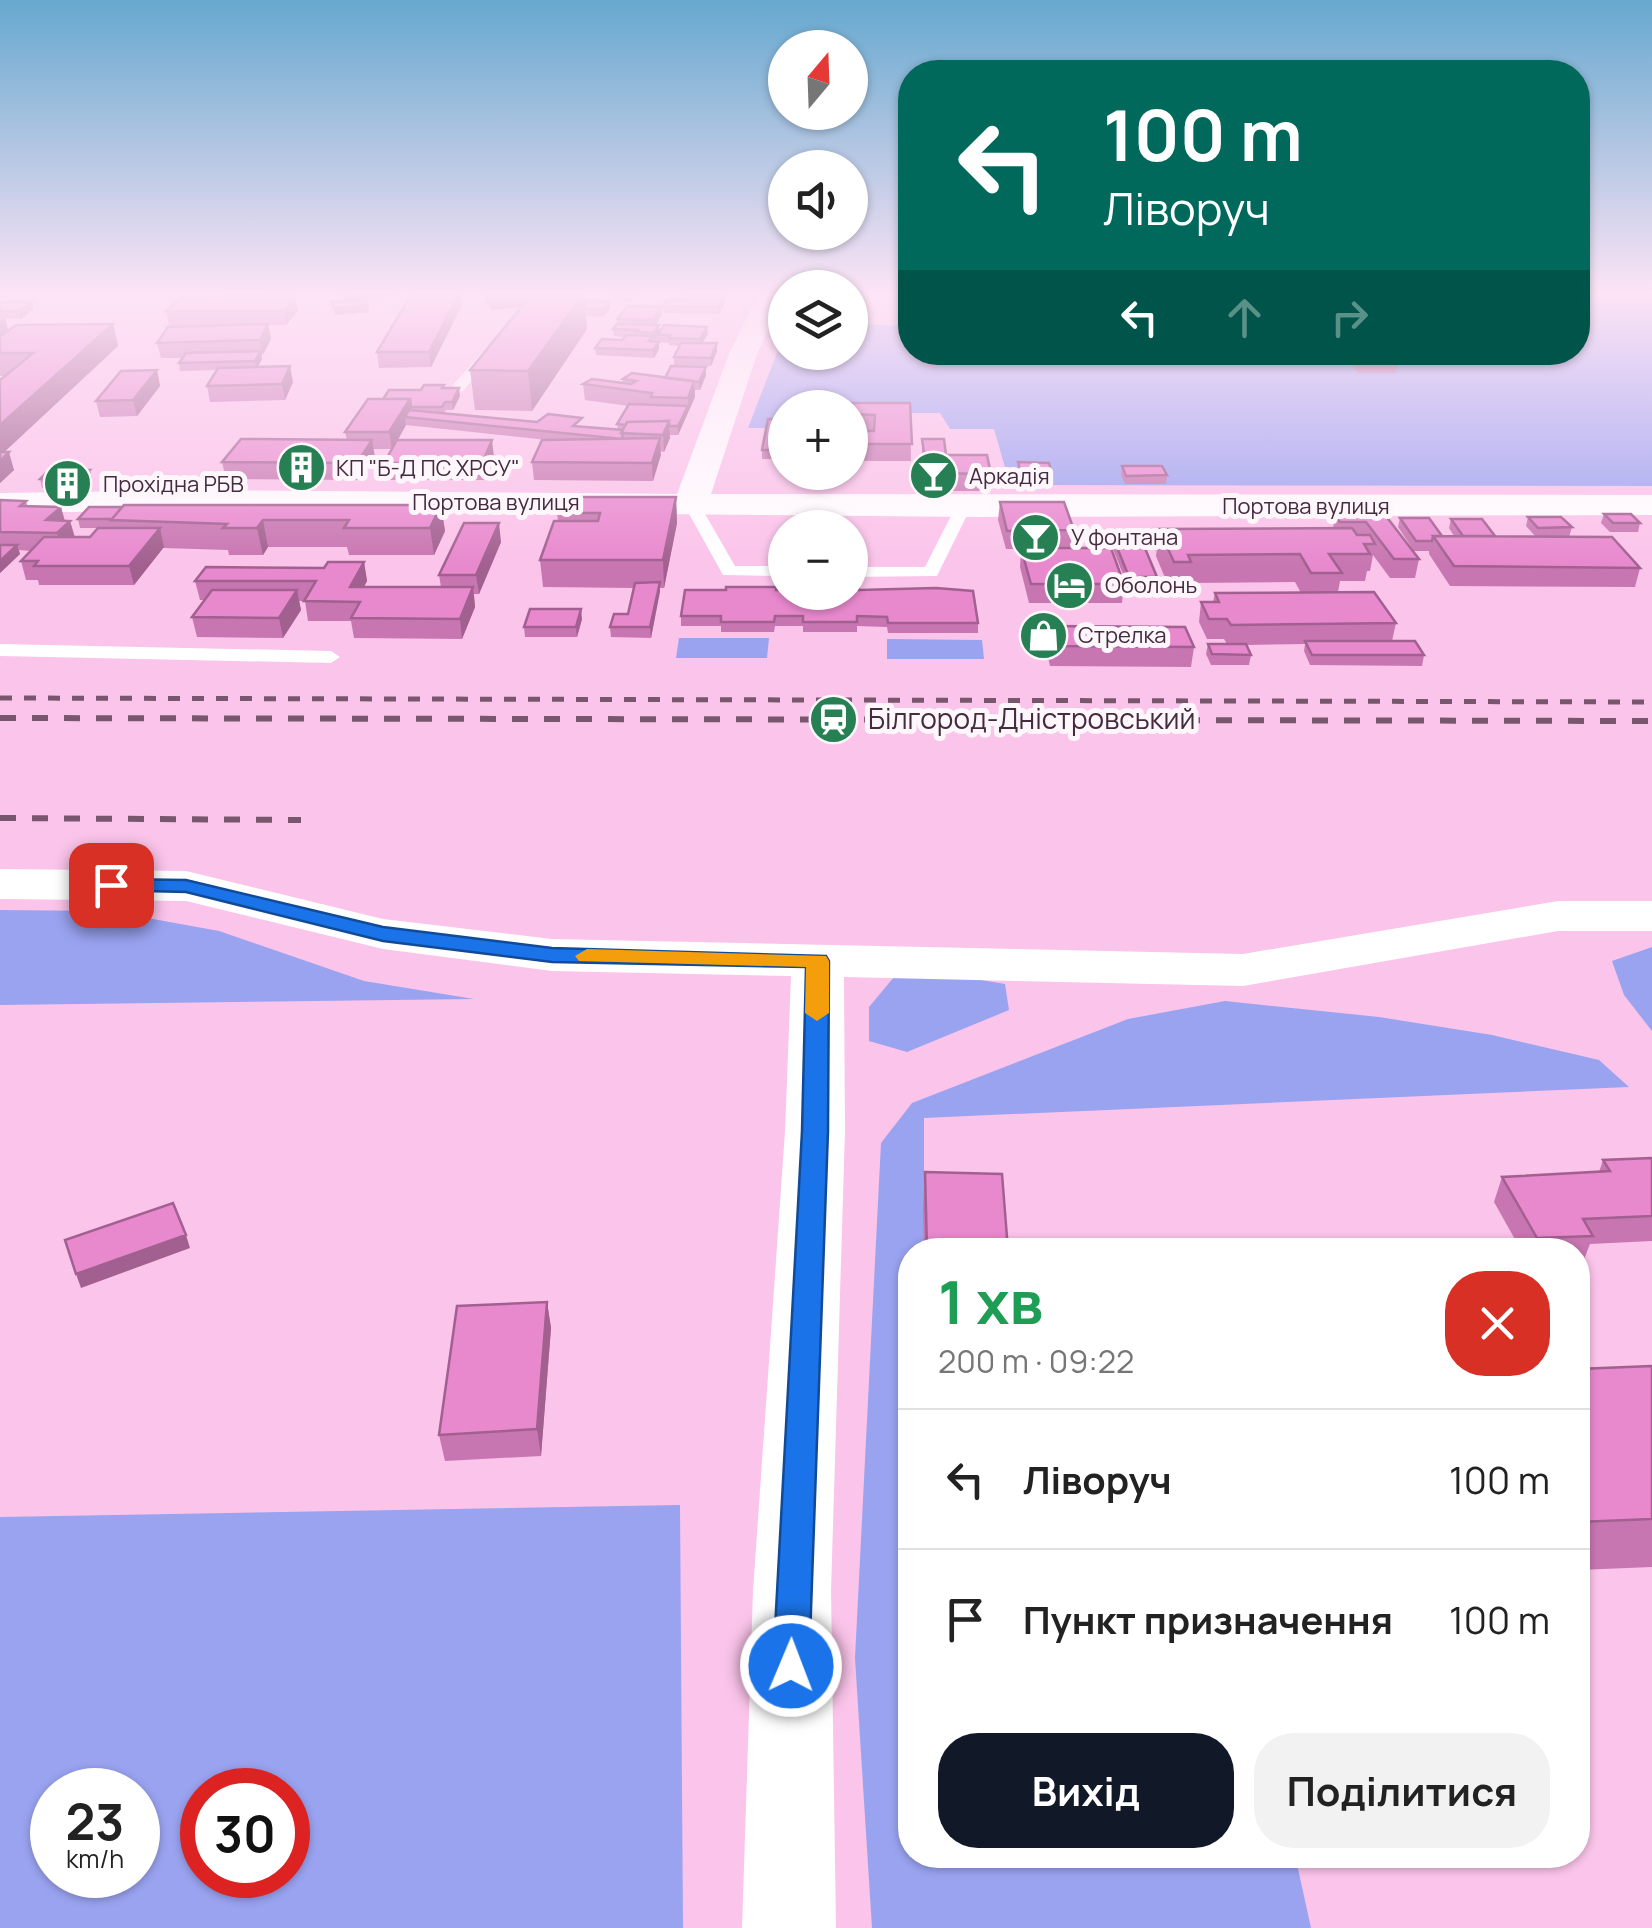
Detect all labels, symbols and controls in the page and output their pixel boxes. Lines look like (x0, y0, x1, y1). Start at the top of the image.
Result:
north arrow (768, 30, 868, 130)
map controls (768, 30, 868, 610)
text: 100 m (1103, 86, 1303, 182)
icon: left (938, 100, 1068, 230)
button: sound (768, 150, 868, 250)
text: Ліворуч (1103, 177, 1270, 239)
button: layers (768, 270, 868, 370)
icon: left (1112, 290, 1167, 345)
icon: ahead (1217, 290, 1272, 345)
icon: right (1322, 290, 1377, 345)
button: + (768, 390, 868, 490)
building icon: КП "Б-Д ПС ХРСУ" (275, 442, 327, 494)
bar icon: Аркадія (908, 450, 960, 502)
place label: КП "Б-Д ПС ХРСУ" (336, 453, 520, 483)
building icon: Прохідна РБВ (42, 458, 94, 510)
place label: Аркадія (969, 461, 1050, 491)
place label: Прохідна РБВ (103, 469, 244, 499)
street label: Портова вулиця (412, 487, 580, 517)
street label: Портова вулиця (1222, 491, 1390, 521)
button: − (768, 510, 868, 610)
bar icon: У фонтана (1010, 511, 1062, 563)
place label: У фонтана (1071, 522, 1178, 552)
hotel icon: Оболонь (1044, 559, 1096, 611)
place label: Оболонь (1105, 570, 1197, 600)
shop icon: Стрелка (1017, 609, 1069, 661)
place label: Стрелка (1078, 620, 1167, 650)
station icon: Білгород-Дністровський (807, 693, 859, 745)
place label: Білгород-Дністровський (868, 699, 1195, 737)
pin (69, 843, 154, 928)
icon: arrive (84, 858, 139, 913)
text: 1 хв (938, 1260, 1043, 1342)
button: close (1445, 1271, 1550, 1376)
text: 200 m · 09:22 (938, 1339, 1134, 1383)
icon: left (938, 1452, 993, 1507)
text: Ліворуч (1023, 1453, 1172, 1505)
text: 100 m (1449, 1453, 1550, 1505)
icon: arrive (938, 1592, 993, 1647)
text: Пункт призначення (1023, 1593, 1393, 1645)
text: 100 m (1449, 1593, 1550, 1645)
position arrow (739, 1614, 843, 1718)
button: Вихід (938, 1733, 1234, 1848)
button: Поділитися (1254, 1733, 1550, 1848)
speed limit sign: 30 (180, 1768, 310, 1898)
text: 23 (66, 1787, 124, 1855)
text: km/h (66, 1841, 124, 1876)

